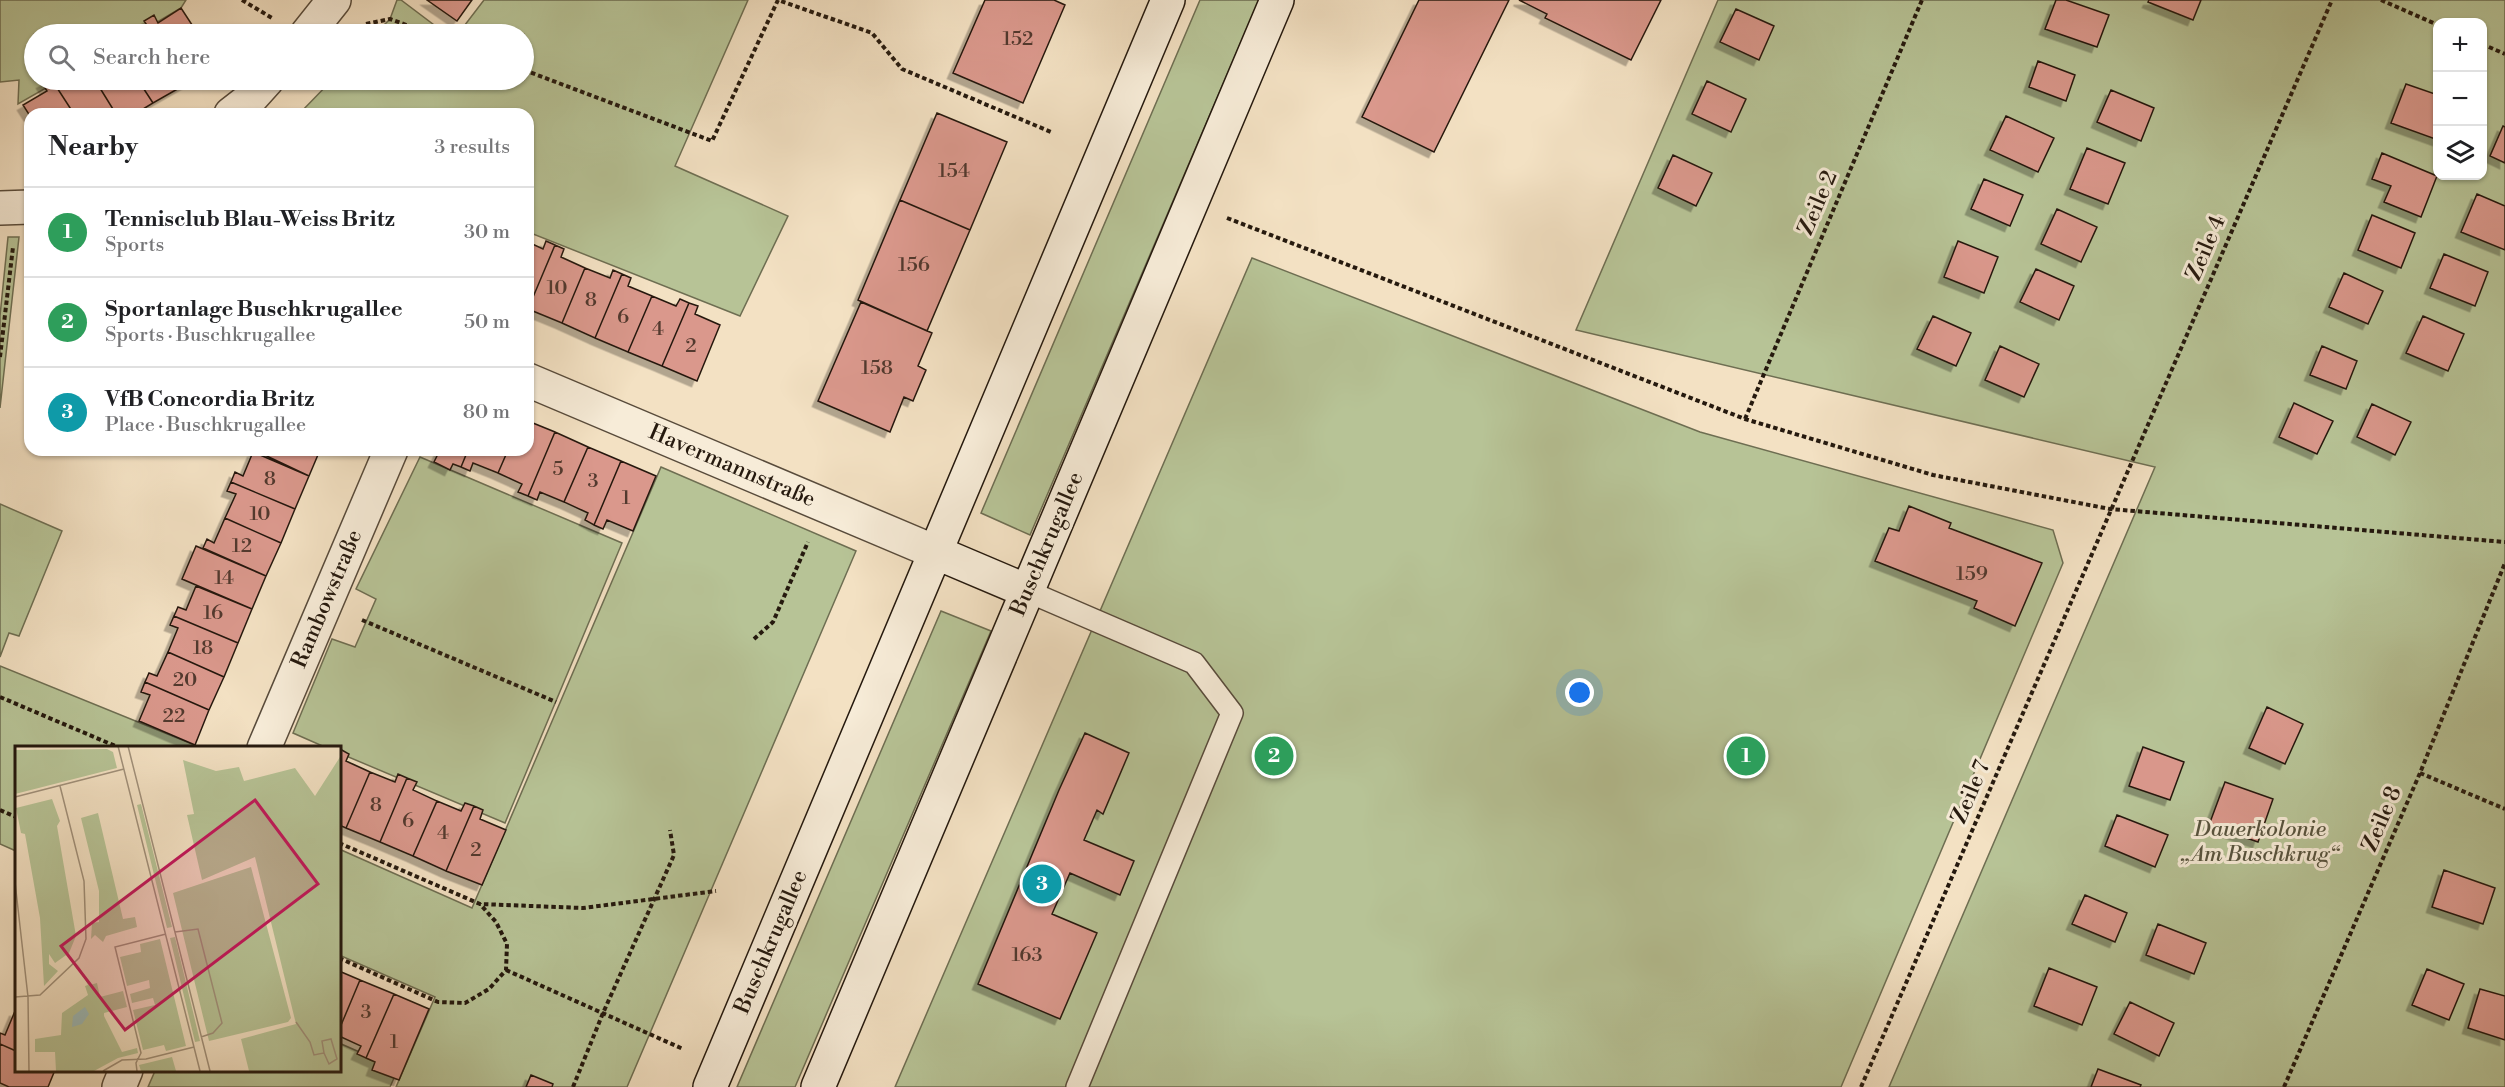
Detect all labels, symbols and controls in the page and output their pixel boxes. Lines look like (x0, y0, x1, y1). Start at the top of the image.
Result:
map controls (2433, 18, 2487, 180)
button: + (2433, 18, 2487, 72)
search box (24, 24, 534, 90)
house number: 152 (1002, 27, 1034, 52)
icon: search (45, 41, 78, 74)
text: Search here (93, 44, 210, 71)
button: − (2433, 72, 2487, 126)
button: layers (2433, 126, 2487, 180)
text: Nearby (48, 131, 138, 163)
text: 3 results (434, 135, 510, 160)
house number: 154 (938, 159, 970, 184)
street label: Zeile 2 (1792, 167, 1844, 239)
text: Tennisclub Blau-Weiss Britz (105, 206, 395, 233)
street label: Zeile 4 (2180, 211, 2232, 285)
text: 1 (63, 220, 72, 245)
text: 30 m (464, 220, 510, 245)
text: Sports (105, 233, 164, 258)
house number: 156 (898, 253, 930, 278)
house number: 10 (546, 276, 568, 301)
house number: 8 (585, 288, 597, 313)
text: Sportanlage Buschkrugallee (105, 296, 403, 323)
house number: 6 (617, 305, 629, 330)
text: 2 (61, 310, 74, 335)
text: 50 m (464, 310, 510, 335)
house number: 4 (652, 317, 664, 342)
text: Sports · Buschkrugallee (105, 323, 316, 348)
house number: 2 (685, 334, 697, 359)
house number: 158 (861, 356, 893, 381)
text: VfB Concordia Britz (105, 386, 315, 413)
text: 3 (61, 400, 74, 425)
text: 80 m (463, 400, 510, 425)
text: Place · Buschkrugallee (105, 413, 306, 438)
street label: Havermannstraße (645, 419, 819, 513)
house number: 5 (552, 457, 564, 482)
house number: 8 (264, 467, 276, 492)
street label: Buschkrugallee (1004, 468, 1089, 621)
house number: 3 (587, 469, 599, 494)
house number: 1 (622, 486, 631, 511)
house number: 10 (249, 502, 271, 527)
street label: Rambowstraße (286, 526, 368, 672)
house number: 12 (232, 534, 252, 559)
house number: 159 (1956, 562, 1988, 587)
house number: 14 (214, 566, 234, 591)
house number: 16 (203, 601, 223, 626)
house number: 18 (193, 636, 213, 661)
house number: 20 (173, 668, 197, 693)
your location (1565, 678, 1594, 707)
house number: 22 (163, 704, 185, 729)
pin: 2 (1254, 734, 1294, 778)
pin: 1 (1726, 734, 1766, 778)
inset map (15, 746, 340, 1072)
street label: Zeile 7 (1946, 756, 1996, 828)
street label: Zeile 8 (2356, 782, 2408, 856)
house number: 8 (370, 793, 382, 818)
house number: 6 (402, 809, 414, 834)
park label: Dauerkolonie „Am Buschkrug“ (2181, 816, 2340, 868)
house number: 4 (437, 821, 449, 846)
house number: 2 (470, 838, 482, 863)
pin: 3 (1022, 862, 1062, 906)
street label: Buschkrugallee (728, 866, 813, 1019)
house number: 163 (1011, 943, 1043, 968)
house number: 3 (360, 1000, 372, 1025)
house number: 1 (390, 1030, 399, 1055)

